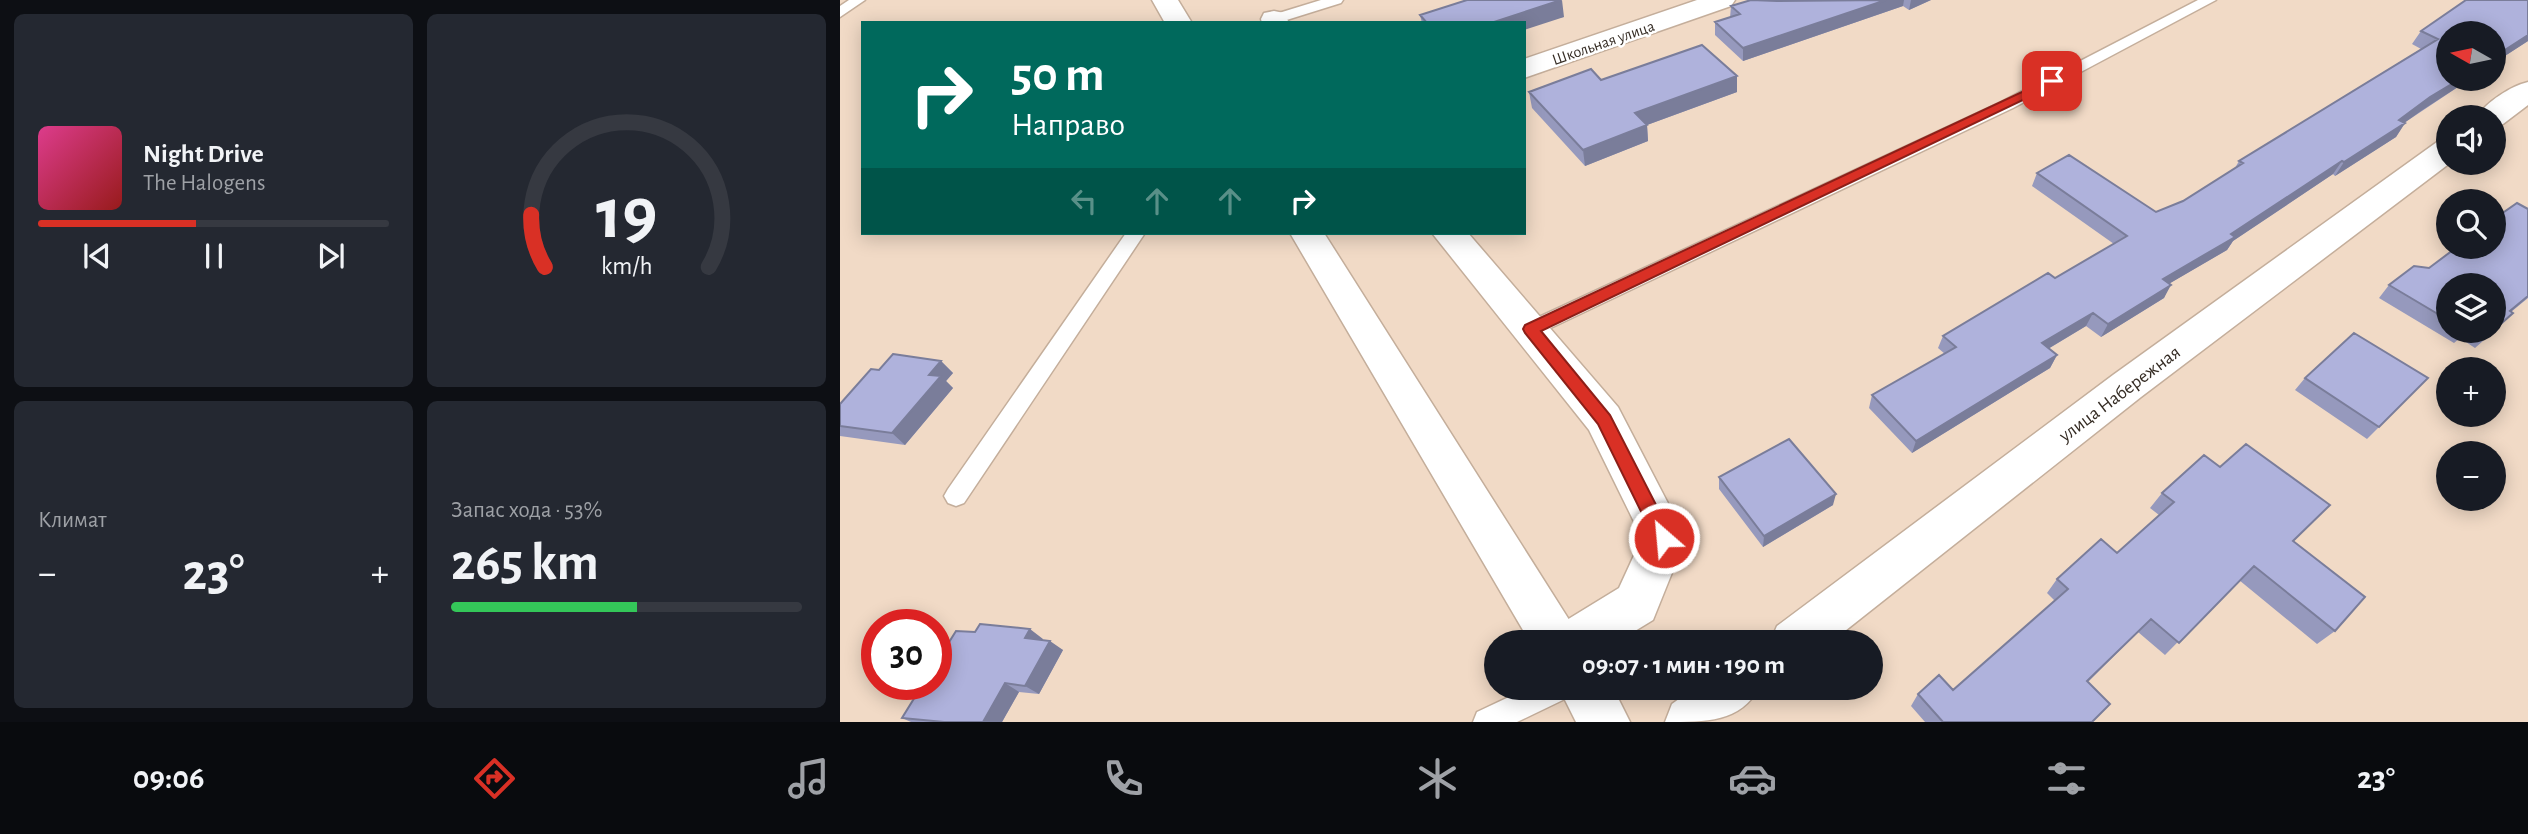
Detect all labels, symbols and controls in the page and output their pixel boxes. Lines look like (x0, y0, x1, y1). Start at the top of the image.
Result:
street label: Школьная улица (1550, 18, 1657, 69)
north arrow (2436, 21, 2506, 91)
map controls (2436, 21, 2506, 511)
icon: right (896, 49, 987, 140)
text: 50 m (1011, 51, 1105, 100)
pin (2022, 51, 2082, 111)
icon: arrive (2033, 62, 2071, 100)
button: sound (2436, 105, 2506, 175)
text: Направо (1011, 109, 1125, 141)
text: Night Drive (143, 141, 264, 167)
text: The Halogens (143, 172, 265, 195)
text: 19 (596, 179, 657, 252)
icon: left (1065, 182, 1103, 220)
icon: ahead (1138, 182, 1176, 220)
icon: ahead (1211, 182, 1249, 220)
icon: right (1284, 182, 1322, 220)
button: search (2436, 189, 2506, 259)
icon: previous (78, 237, 116, 275)
icon: pause (195, 237, 233, 275)
icon: next (312, 237, 350, 275)
text: km/h (601, 254, 652, 279)
button: layers (2436, 273, 2506, 343)
street label: улица Набережная (2055, 343, 2184, 446)
button: + (2436, 357, 2506, 427)
button: − (2436, 441, 2506, 511)
text: Запас хода · 53% (451, 499, 602, 522)
position arrow (1627, 501, 1701, 575)
text: Климат (38, 509, 107, 532)
text: 265 km (451, 537, 599, 589)
text: 23° (182, 547, 245, 599)
text: − (38, 555, 56, 593)
text: + (371, 555, 389, 593)
speed limit sign: 30 (861, 609, 952, 700)
text: 09:07 · 1 мин · 190 m (1582, 652, 1785, 678)
icon: directions (470, 754, 519, 803)
icon: music (784, 754, 833, 803)
icon: phone (1099, 754, 1148, 803)
icon: climate (1413, 754, 1462, 803)
icon: car (1728, 754, 1777, 803)
icon: filters (2042, 754, 2091, 803)
text: 09:06 (133, 762, 204, 794)
text: 23° (2357, 762, 2395, 794)

